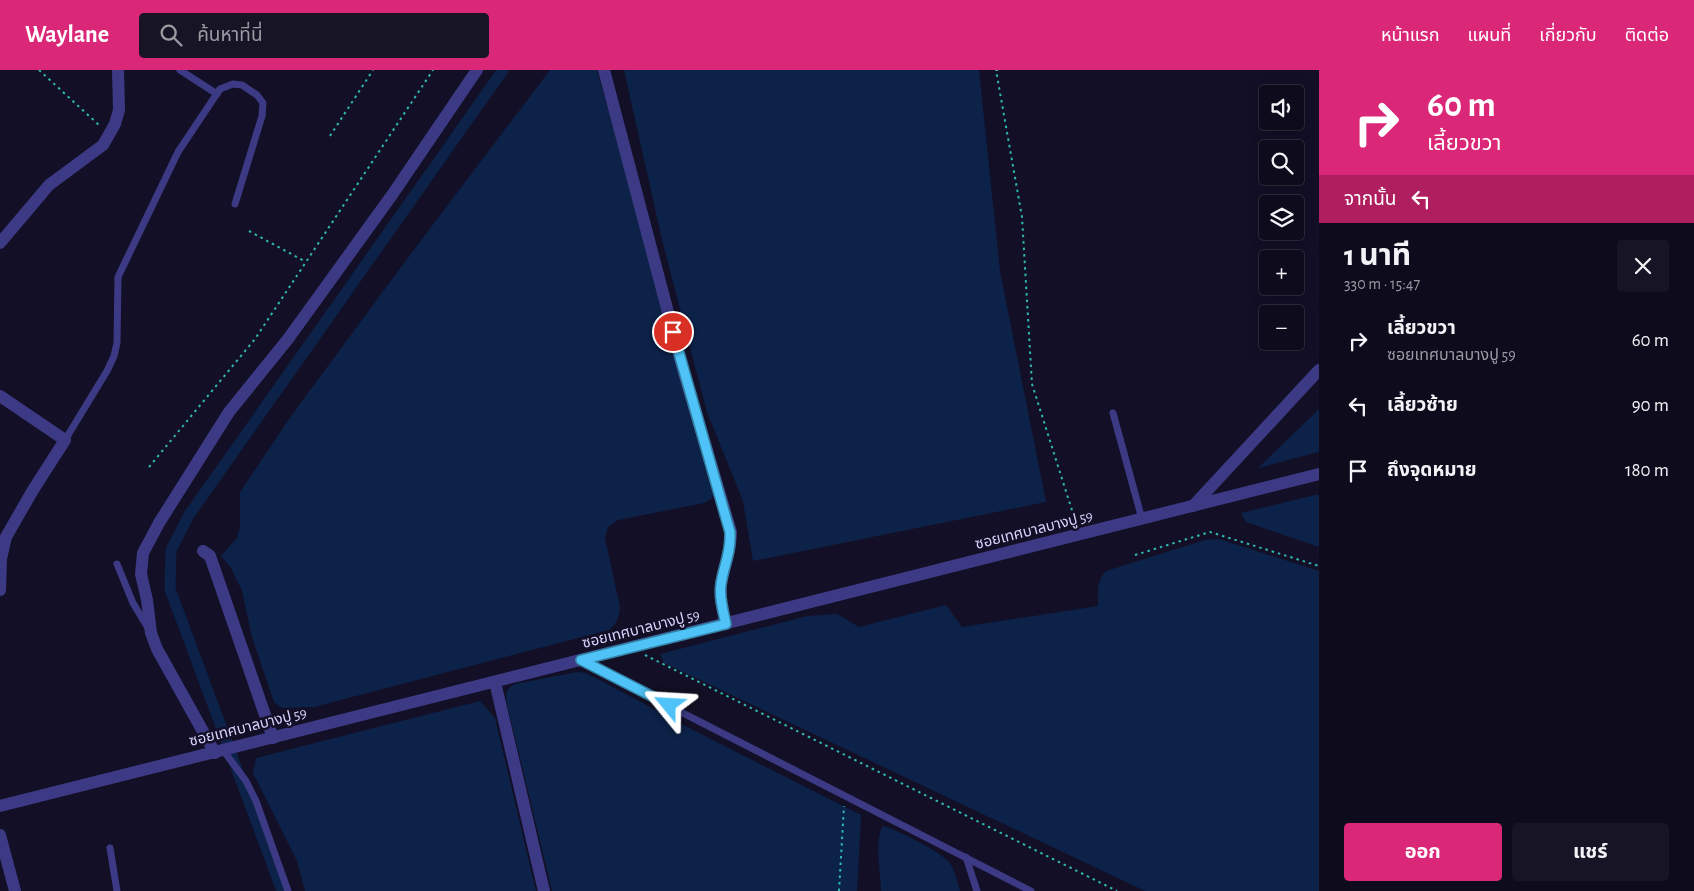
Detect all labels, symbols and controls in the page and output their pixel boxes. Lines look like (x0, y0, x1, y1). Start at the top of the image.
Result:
search box (139, 13, 489, 58)
icon: search (157, 21, 185, 49)
text: Waylane (25, 23, 109, 47)
text: ค้นหาที่นี่ (197, 26, 263, 45)
text: หน้าแรก (1381, 27, 1439, 45)
text: แผนที่ (1467, 27, 1511, 45)
text: เกี่ยวกับ (1539, 27, 1597, 45)
text: ติดต่อ (1625, 27, 1669, 45)
map controls (1259, 85, 1304, 350)
button: sound (1259, 85, 1304, 130)
text: 60 m (1427, 88, 1496, 123)
icon: right (1344, 90, 1409, 155)
text: เลี้ยวขวา (1427, 132, 1502, 154)
button: search (1259, 140, 1304, 185)
icon: left (1407, 185, 1435, 213)
text: จากนั้น (1344, 190, 1397, 209)
button: layers (1259, 195, 1304, 240)
button: close (1617, 240, 1669, 292)
text: 1 นาที (1344, 241, 1411, 271)
button: + (1259, 250, 1304, 295)
text: 330 m · 15:47 (1344, 276, 1420, 292)
button: − (1259, 305, 1304, 350)
pin (652, 311, 694, 353)
icon: arrive (659, 318, 687, 346)
text: เลี้ยวขวา (1387, 319, 1456, 338)
icon: right (1344, 327, 1372, 355)
text: 60 m (1632, 331, 1669, 350)
text: ซอยเทศบาลบางปู 59 (1387, 347, 1516, 363)
icon: left (1344, 392, 1372, 420)
text: เลี้ยวซ้าย (1387, 396, 1458, 415)
text: 90 m (1632, 396, 1669, 415)
icon: arrive (1344, 457, 1372, 485)
text: ถึงจุดหมาย (1387, 461, 1477, 480)
text: 180 m (1625, 461, 1669, 480)
street label: ซอยเทศบาลบางปู 59 (974, 508, 1095, 553)
street label: ซอยเทศบาลบางปู 59 (581, 607, 702, 652)
position arrow (642, 678, 694, 730)
street label: ซอยเทศบาลบางปู 59 (188, 705, 309, 750)
button: ออก (1344, 823, 1502, 881)
button: แชร์ (1512, 823, 1669, 881)

